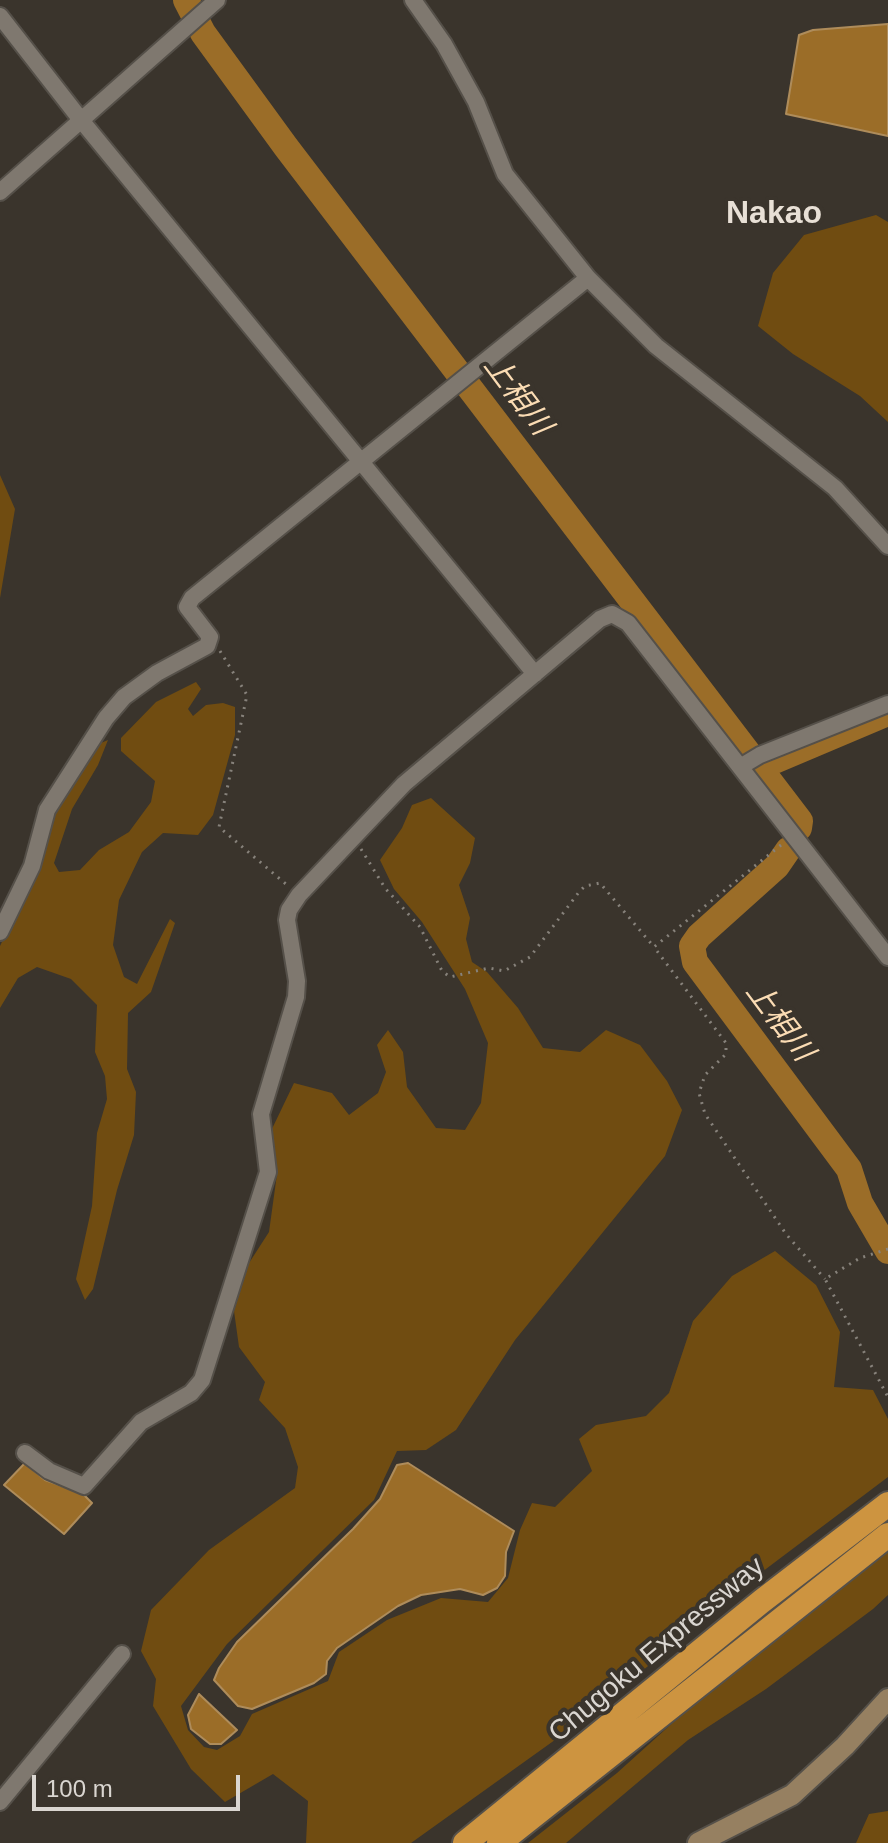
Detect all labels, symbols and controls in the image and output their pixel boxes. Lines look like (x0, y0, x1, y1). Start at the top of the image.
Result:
district label: Nakao (726, 195, 822, 233)
water label: 上相川 (476, 349, 558, 443)
water label: 上相川 (738, 975, 820, 1069)
street label: Chugoku Expressway (542, 1550, 772, 1750)
scale bar (36, 1759, 244, 1809)
text: 100 m (46, 1775, 113, 1802)

